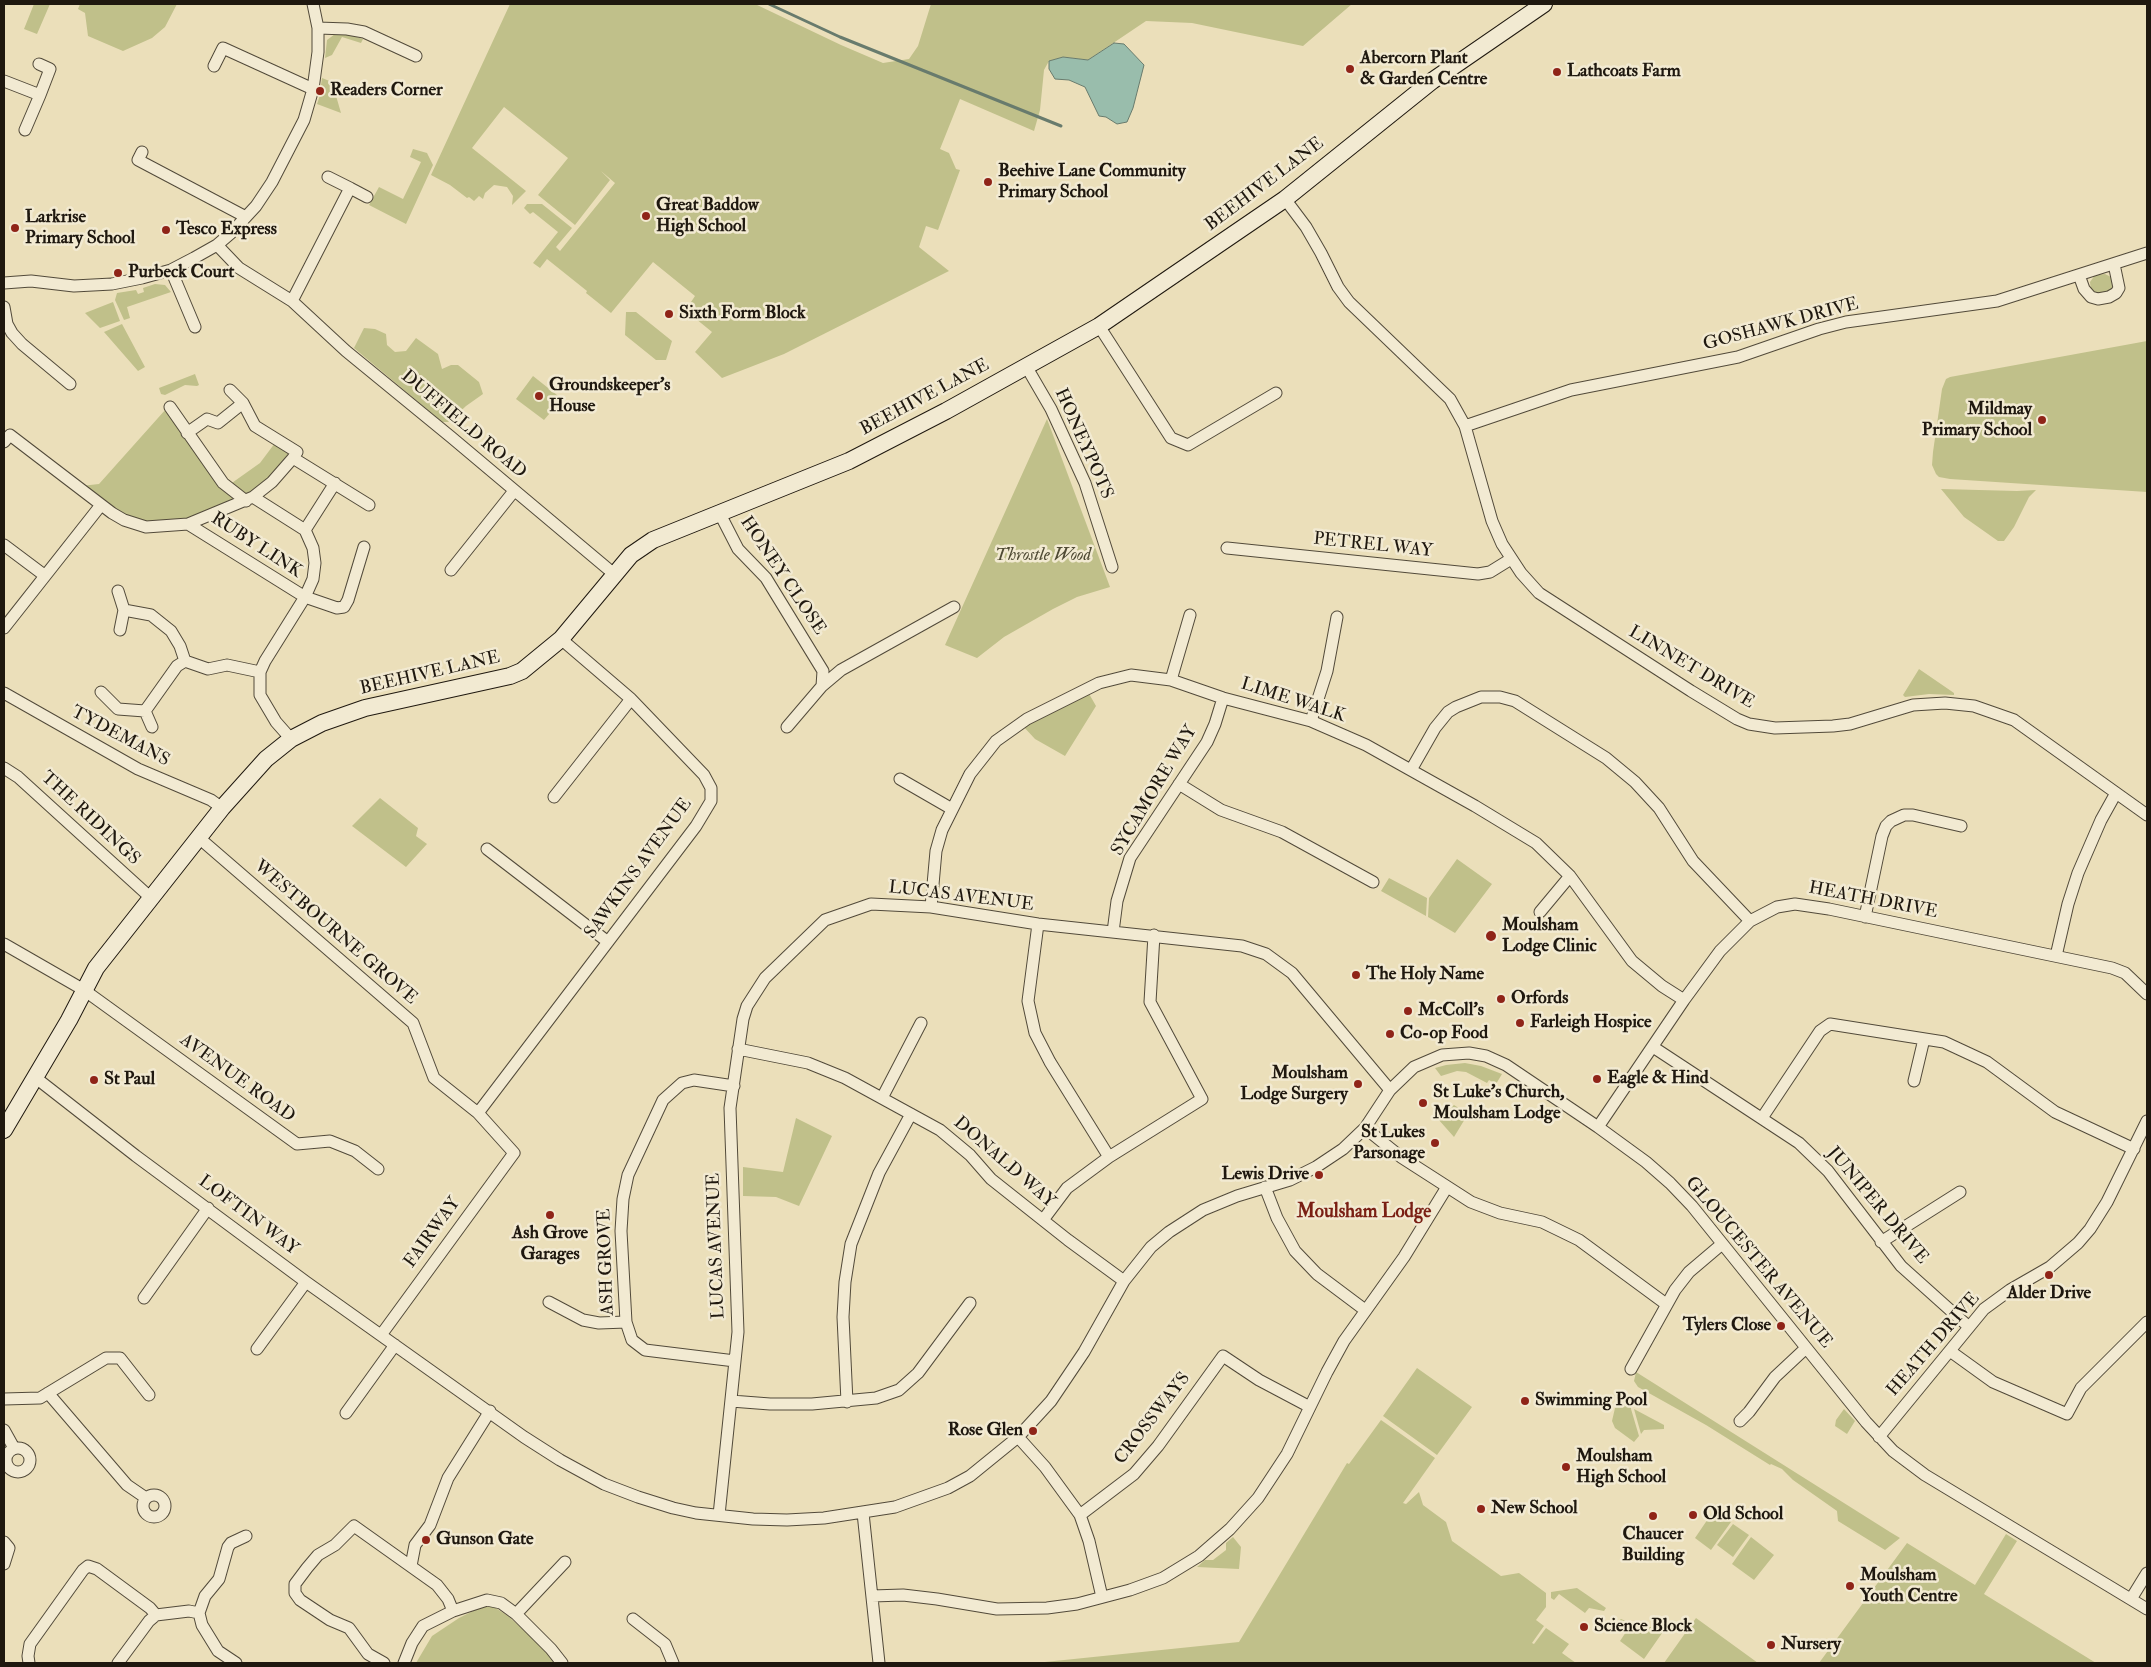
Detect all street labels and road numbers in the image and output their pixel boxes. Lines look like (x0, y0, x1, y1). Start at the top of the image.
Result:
street label: BEEHIVE LANE (1201, 133, 1329, 237)
street label: GOSHAWK DRIVE (1701, 294, 1861, 356)
street label: BEEHIVE LANE (857, 355, 993, 441)
street label: DUFFIELD ROAD (396, 366, 530, 484)
street label: HONEYPOTS (1049, 385, 1117, 503)
street label: RUBY LINK (206, 509, 306, 583)
street label: HONEY CLOSE (734, 513, 830, 639)
street label: PETREL WAY (1312, 529, 1434, 563)
street label: LINNET DRIVE (1624, 622, 1758, 714)
street label: BEEHIVE LANE (358, 647, 502, 701)
street label: LIME WALK (1238, 674, 1348, 728)
street label: TYDEMANS (67, 702, 173, 772)
street label: SYCAMORE WAY (1108, 722, 1202, 860)
street label: THE RIDINGS (36, 768, 144, 870)
street label: SAWKINS AVENUE (581, 794, 697, 944)
street label: WESTBOURNE GROVE (249, 856, 421, 1010)
street label: LUCAS AVENUE (887, 877, 1035, 917)
street label: HEATH DRIVE (1807, 878, 1939, 924)
street label: AVENUE ROAD (175, 1030, 299, 1128)
street label: DONALD WAY (949, 1113, 1059, 1213)
street label: JUNIPER DRIVE (1822, 1143, 1932, 1269)
street label: LOFTIN WAY (194, 1171, 302, 1261)
street label: LUCAS AVENUE (704, 1172, 730, 1320)
street label: GLOUCESTER AVENUE (1680, 1173, 1836, 1353)
street label: FAIRWAY (400, 1193, 466, 1273)
street label: ASH GROVE (594, 1208, 620, 1316)
street label: HEATH DRIVE (1883, 1289, 1985, 1401)
street label: CROSSWAYS (1110, 1369, 1196, 1469)

